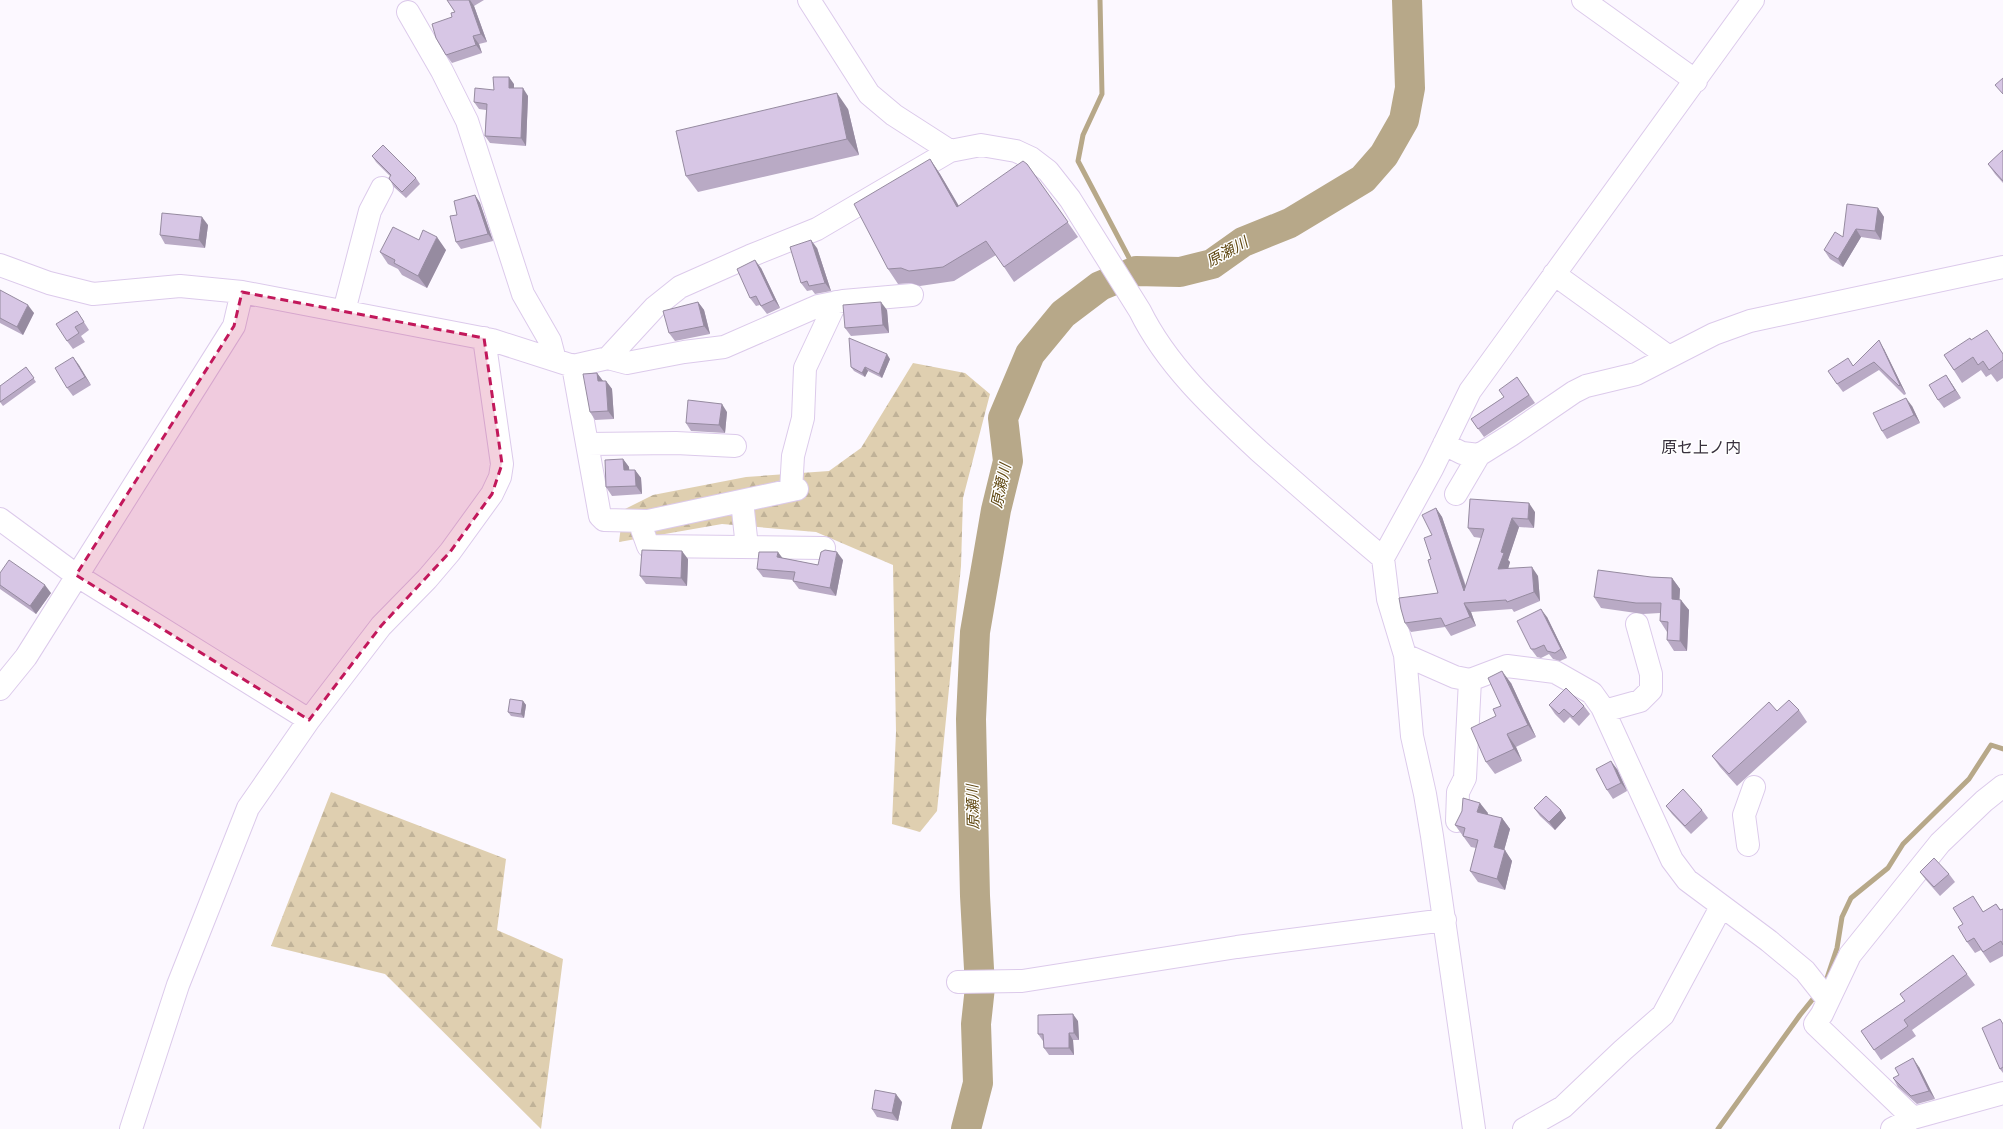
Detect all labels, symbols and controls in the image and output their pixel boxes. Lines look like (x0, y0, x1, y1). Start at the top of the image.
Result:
water label: 原瀬川 (1203, 232, 1253, 271)
district label: 原セ上ノ内 (1661, 438, 1741, 457)
water label: 原瀬川 (988, 460, 1015, 510)
water label: 原瀬川 (964, 782, 982, 830)

